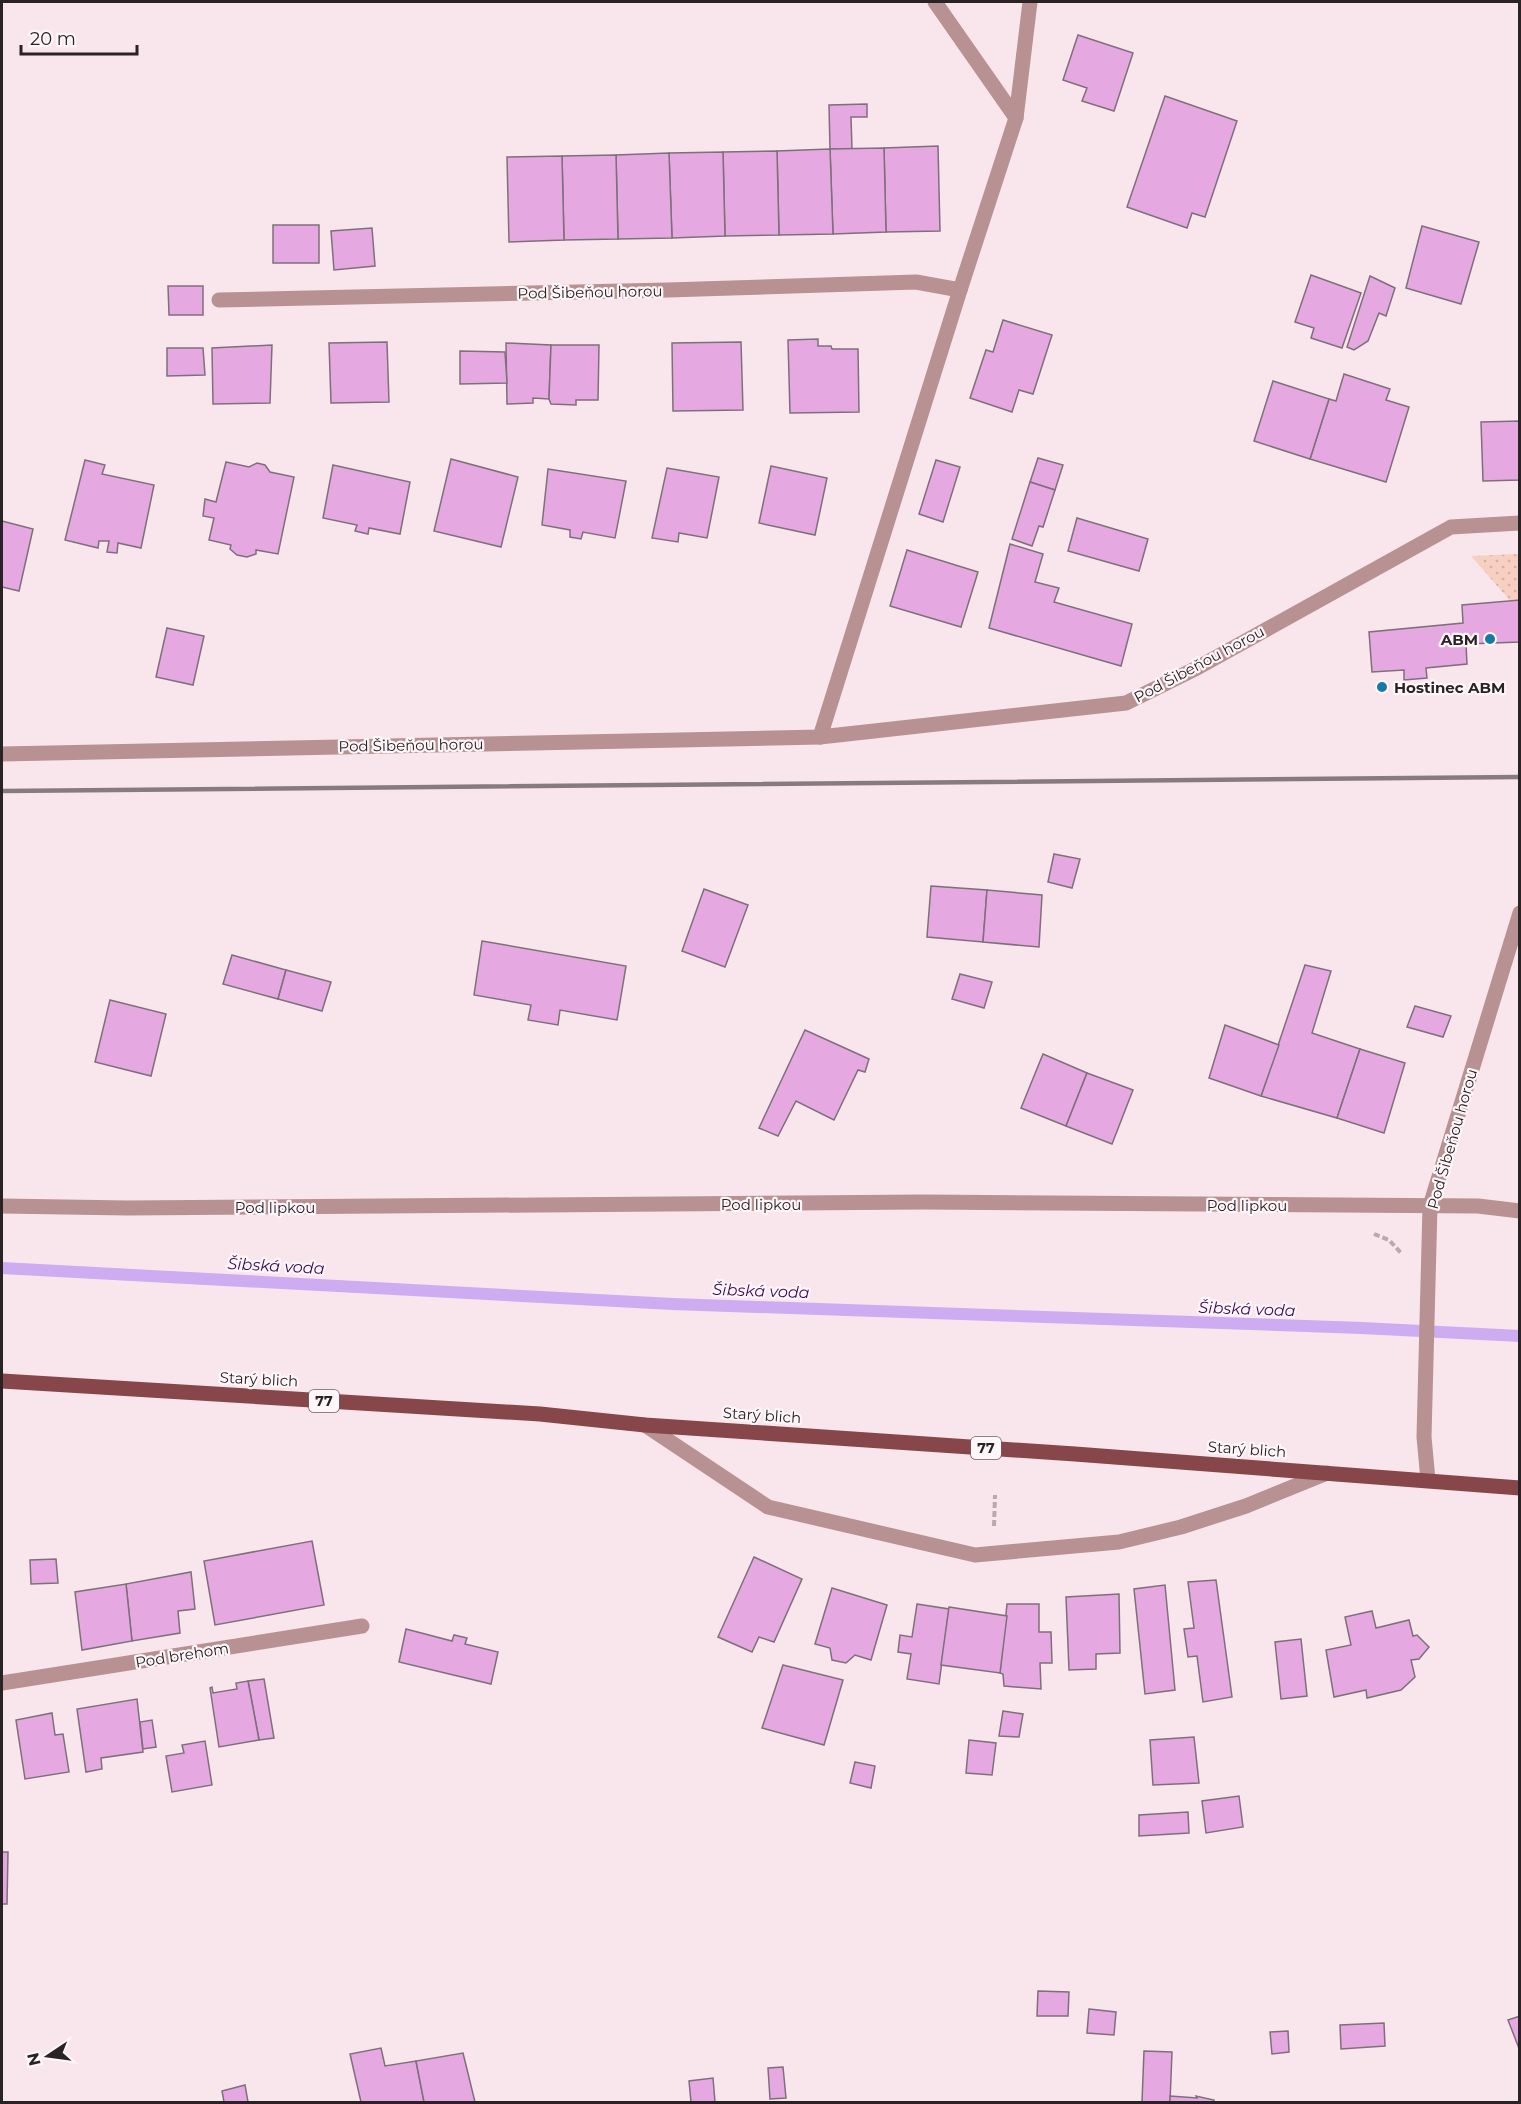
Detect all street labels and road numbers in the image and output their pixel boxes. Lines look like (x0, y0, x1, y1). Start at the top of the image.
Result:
street label: Pod Šibeňou horou (517, 281, 663, 303)
street label: Pod Šibeňou horou (1131, 622, 1267, 706)
street label: Pod Šibeňou horou (338, 734, 484, 756)
street label: Pod Šibeňou horou (1423, 1067, 1481, 1211)
street label: Pod lipkou (721, 1195, 801, 1214)
street label: Pod lipkou (1207, 1196, 1287, 1215)
street label: Pod lipkou (235, 1198, 315, 1217)
street label: Starý blich (219, 1367, 299, 1391)
road number: 77 (309, 1390, 339, 1412)
street label: Starý blich (722, 1403, 802, 1427)
road number: 77 (971, 1437, 1001, 1459)
street label: Starý blich (1207, 1437, 1287, 1461)
street label: Pod brehom (134, 1638, 230, 1672)

